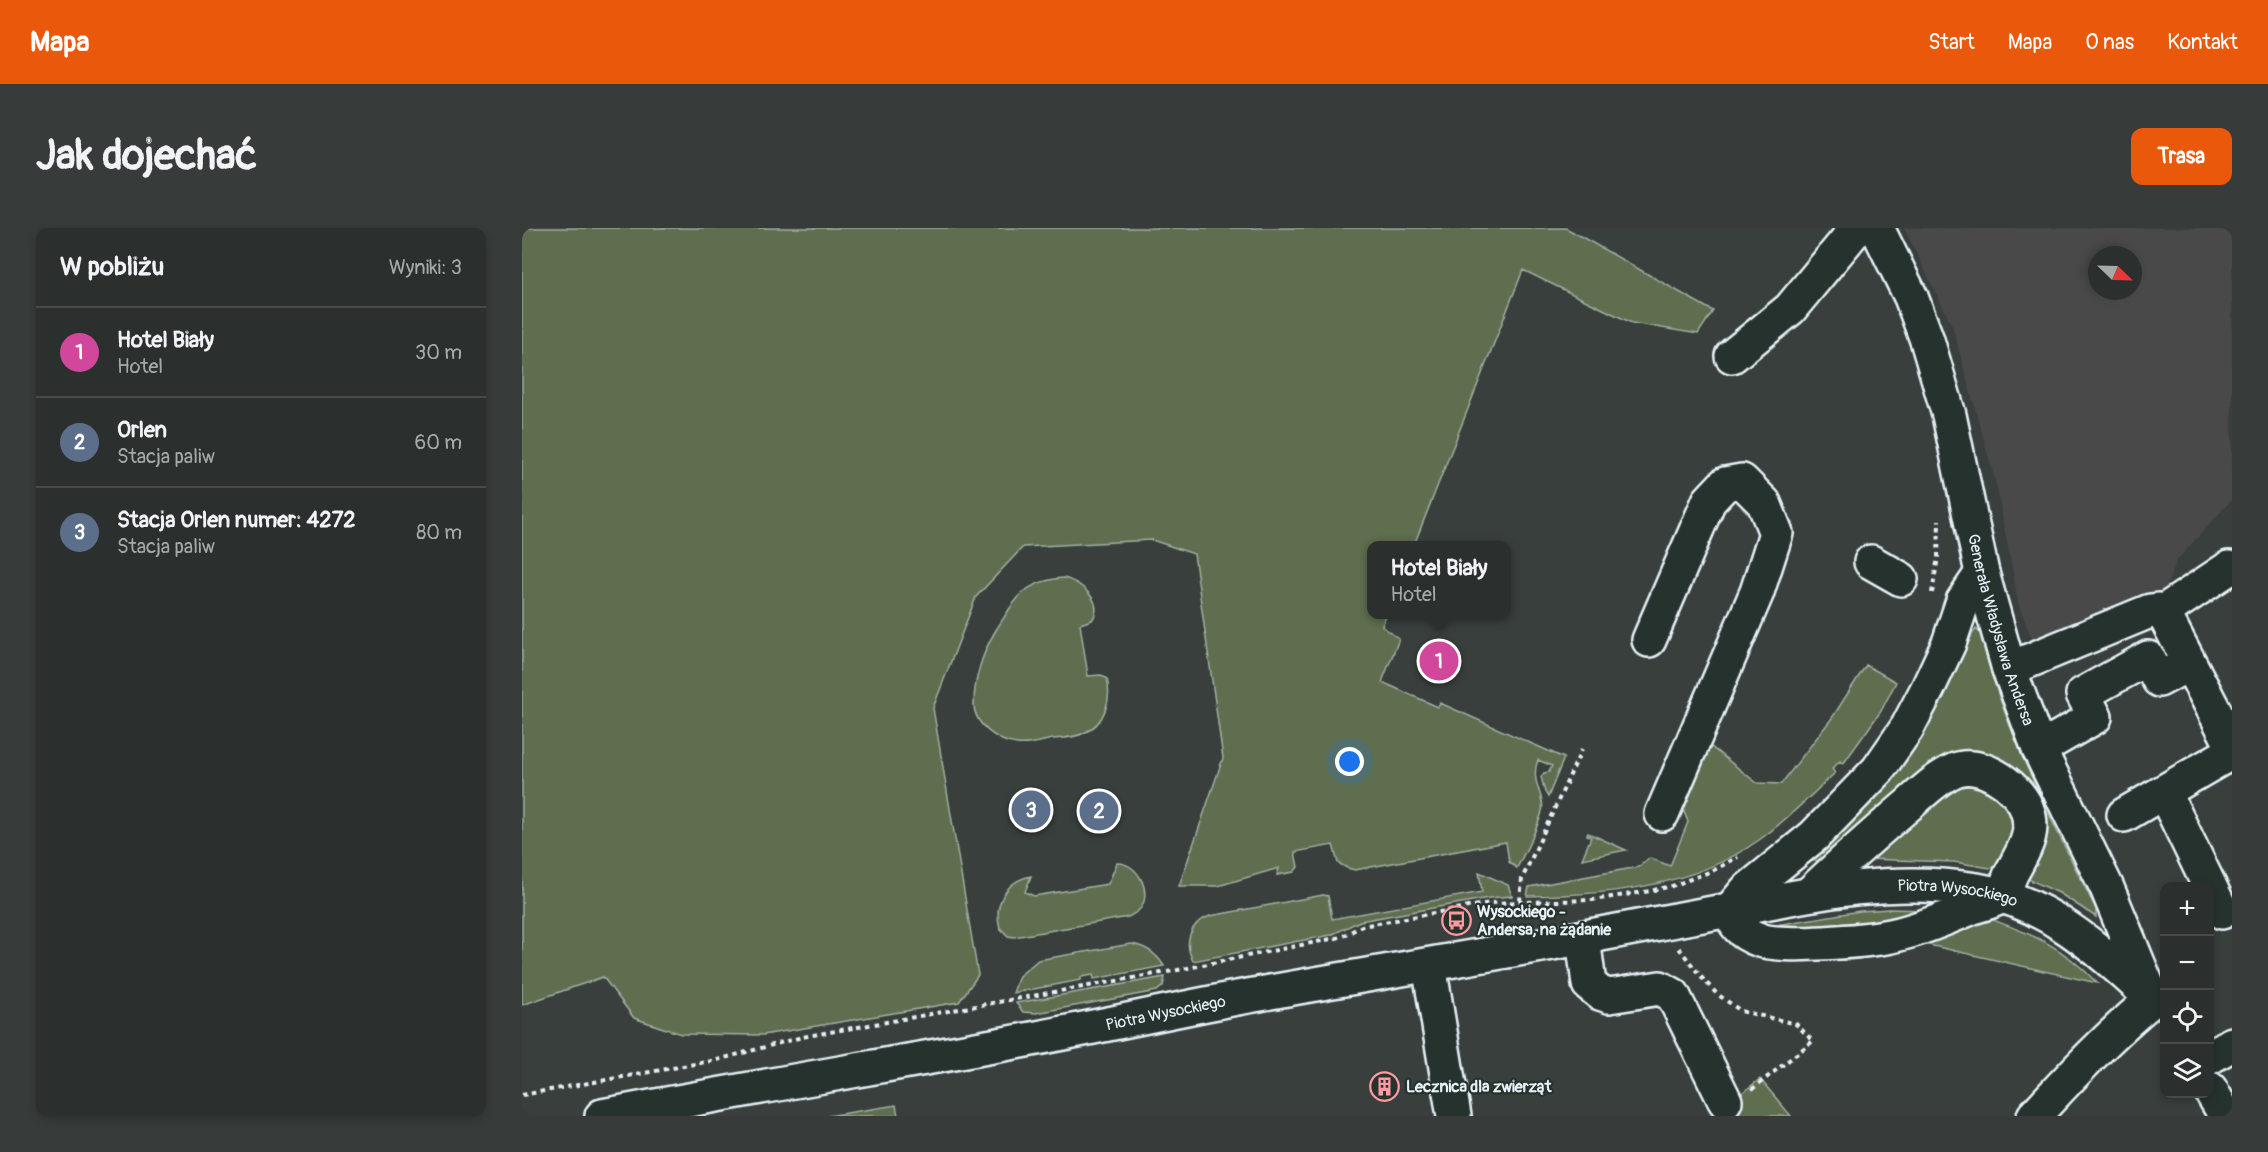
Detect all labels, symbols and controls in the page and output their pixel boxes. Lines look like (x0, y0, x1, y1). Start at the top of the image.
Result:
text: Mapa (30, 25, 89, 60)
text: Start (1928, 29, 1975, 56)
text: Mapa (2008, 29, 2052, 56)
text: O nas (2085, 29, 2134, 56)
text: Kontakt (2167, 29, 2238, 56)
button: Trasa (2131, 128, 2232, 185)
text: Jak dojechać (36, 130, 257, 182)
north arrow (2088, 246, 2142, 300)
text: W pobliżu (60, 251, 164, 283)
text: Wyniki: 3 (389, 255, 462, 280)
text: Hotel Biały (117, 326, 214, 354)
text: 1 (76, 340, 83, 365)
text: 30 m (415, 340, 462, 365)
text: Hotel (117, 354, 163, 379)
text: Orlen (117, 416, 167, 444)
text: 2 (74, 430, 85, 455)
text: 60 m (415, 430, 462, 455)
text: Stacja paliw (117, 444, 215, 469)
text: Stacja Orlen numer: 4272 (117, 506, 356, 534)
text: 3 (74, 520, 85, 545)
text: 80 m (416, 520, 462, 545)
street label: Generała Władysława Andersa (1963, 532, 2038, 728)
text: Stacja paliw (117, 534, 215, 559)
popup (1367, 541, 1511, 619)
text: Hotel Biały (1391, 554, 1487, 582)
text: Hotel (1391, 582, 1437, 607)
pin: 1 (1420, 638, 1458, 684)
your location (1335, 747, 1364, 776)
pin: 3 (1012, 788, 1050, 832)
pin: 2 (1080, 788, 1118, 834)
street label: Piotra Wysockiego (1897, 876, 2021, 912)
map controls (2160, 882, 2214, 1098)
button: + (2160, 882, 2214, 936)
place label: Wysockiego - Andersa, na żądanie (1477, 902, 1612, 940)
bus stop icon: Wysockiego - Andersa, na żądanie (1440, 904, 1472, 936)
button: − (2160, 936, 2214, 990)
button: locate (2160, 990, 2214, 1044)
street label: Piotra Wysockiego (1104, 991, 1228, 1035)
button: layers (2160, 1044, 2214, 1098)
building icon: Lecznica dla zwierząt (1369, 1070, 1401, 1102)
place label: Lecznica dla zwierząt (1406, 1077, 1552, 1097)

